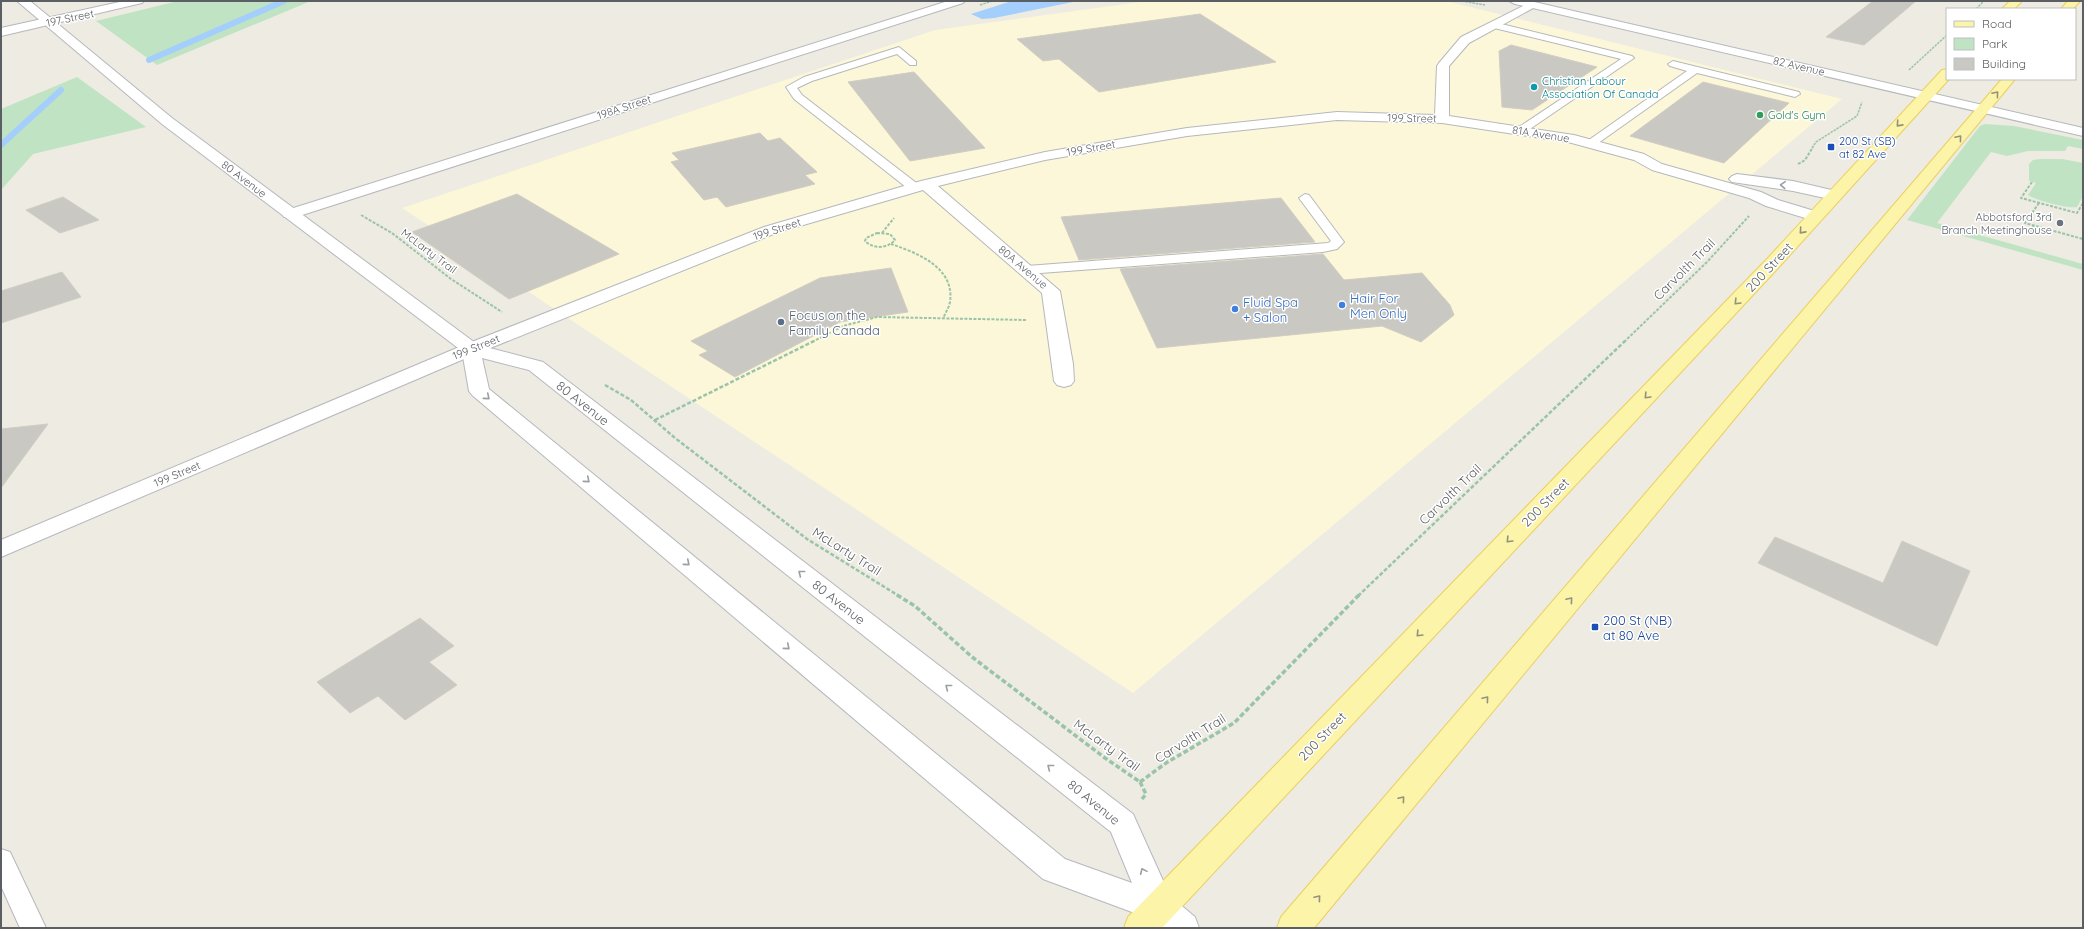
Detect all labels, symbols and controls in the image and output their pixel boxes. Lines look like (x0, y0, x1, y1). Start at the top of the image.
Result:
street label: 197 Street (45, 6, 95, 30)
legend (1946, 8, 2076, 80)
text: Road (1982, 16, 2012, 31)
text: Park (1982, 36, 2007, 51)
street label: 82 Avenue (1772, 53, 1826, 79)
text: Building (1982, 56, 2026, 71)
place label: Christian Labour Association Of Canada (1542, 74, 1658, 101)
marker: Christian Labour Association Of Canada (1529, 82, 1539, 92)
one-way arrow (1992, 91, 1999, 99)
street label: 198A Street (595, 92, 653, 122)
place label: Gold's Gym (1768, 108, 1826, 122)
marker: Gold's Gym (1755, 110, 1765, 120)
street label: 199 Street (1387, 111, 1437, 125)
one-way arrow (1896, 119, 1904, 127)
street label: 81A Avenue (1511, 123, 1571, 145)
place label: 200 St (SB) at 82 Ave (1839, 134, 1896, 161)
one-way arrow (1955, 135, 1962, 143)
street label: 199 Street (1065, 137, 1117, 159)
marker: 200 St (SB) at 82 Ave (1826, 142, 1836, 152)
street label: 80 Avenue (219, 157, 269, 201)
one-way arrow (1780, 181, 1786, 189)
place label: Abbotsford 3rd Branch Meetinghouse (1941, 210, 2052, 237)
street label: 199 Street (751, 215, 803, 243)
marker: Abbotsford 3rd Branch Meetinghouse (2055, 218, 2065, 228)
street label: McLarty Trail (398, 225, 460, 277)
one-way arrow (1800, 226, 1807, 234)
street label: Carvolth Trail (1650, 235, 1718, 303)
street label: 200 Street (1742, 239, 1796, 295)
street label: 80A Avenue (995, 242, 1051, 292)
place label: Hair For Men Only (1350, 290, 1407, 321)
place label: Fluid Spa + Salon (1243, 294, 1298, 325)
one-way arrow (1734, 297, 1742, 305)
marker: Hair For Men Only (1337, 300, 1347, 310)
marker: Fluid Spa + Salon (1230, 304, 1240, 314)
place label: Focus on the Family Canada (789, 307, 880, 338)
marker: Focus on the Family Canada (776, 317, 786, 327)
street label: 199 Street (450, 331, 502, 363)
street label: 80 Avenue (553, 377, 613, 429)
one-way arrow (1644, 391, 1652, 399)
one-way arrow (483, 393, 490, 400)
street label: 199 Street (152, 458, 203, 490)
street label: Carvolth Trail (1415, 460, 1485, 528)
street label: 200 Street (1518, 474, 1572, 530)
one-way arrow (583, 476, 590, 483)
street label: McLarty Trail (810, 523, 884, 579)
one-way arrow (1506, 535, 1514, 543)
one-way arrow (683, 559, 690, 566)
one-way arrow (799, 570, 806, 577)
street label: 80 Avenue (809, 576, 869, 628)
one-way arrow (1565, 597, 1572, 605)
place label: 200 St (NB) at 80 Ave (1603, 612, 1672, 643)
marker: 200 St (NB) at 80 Ave (1590, 622, 1600, 632)
one-way arrow (1416, 629, 1424, 637)
one-way arrow (783, 642, 790, 649)
one-way arrow (945, 685, 952, 692)
one-way arrow (1482, 697, 1489, 704)
street label: 200 Street (1295, 708, 1349, 764)
street label: Carvolth Trail (1152, 710, 1228, 766)
street label: McLarty Trail (1071, 716, 1143, 774)
one-way arrow (1048, 764, 1055, 771)
street label: 80 Avenue (1065, 776, 1123, 828)
one-way arrow (1398, 796, 1405, 803)
one-way arrow (1140, 868, 1148, 876)
one-way arrow (1314, 896, 1321, 903)

